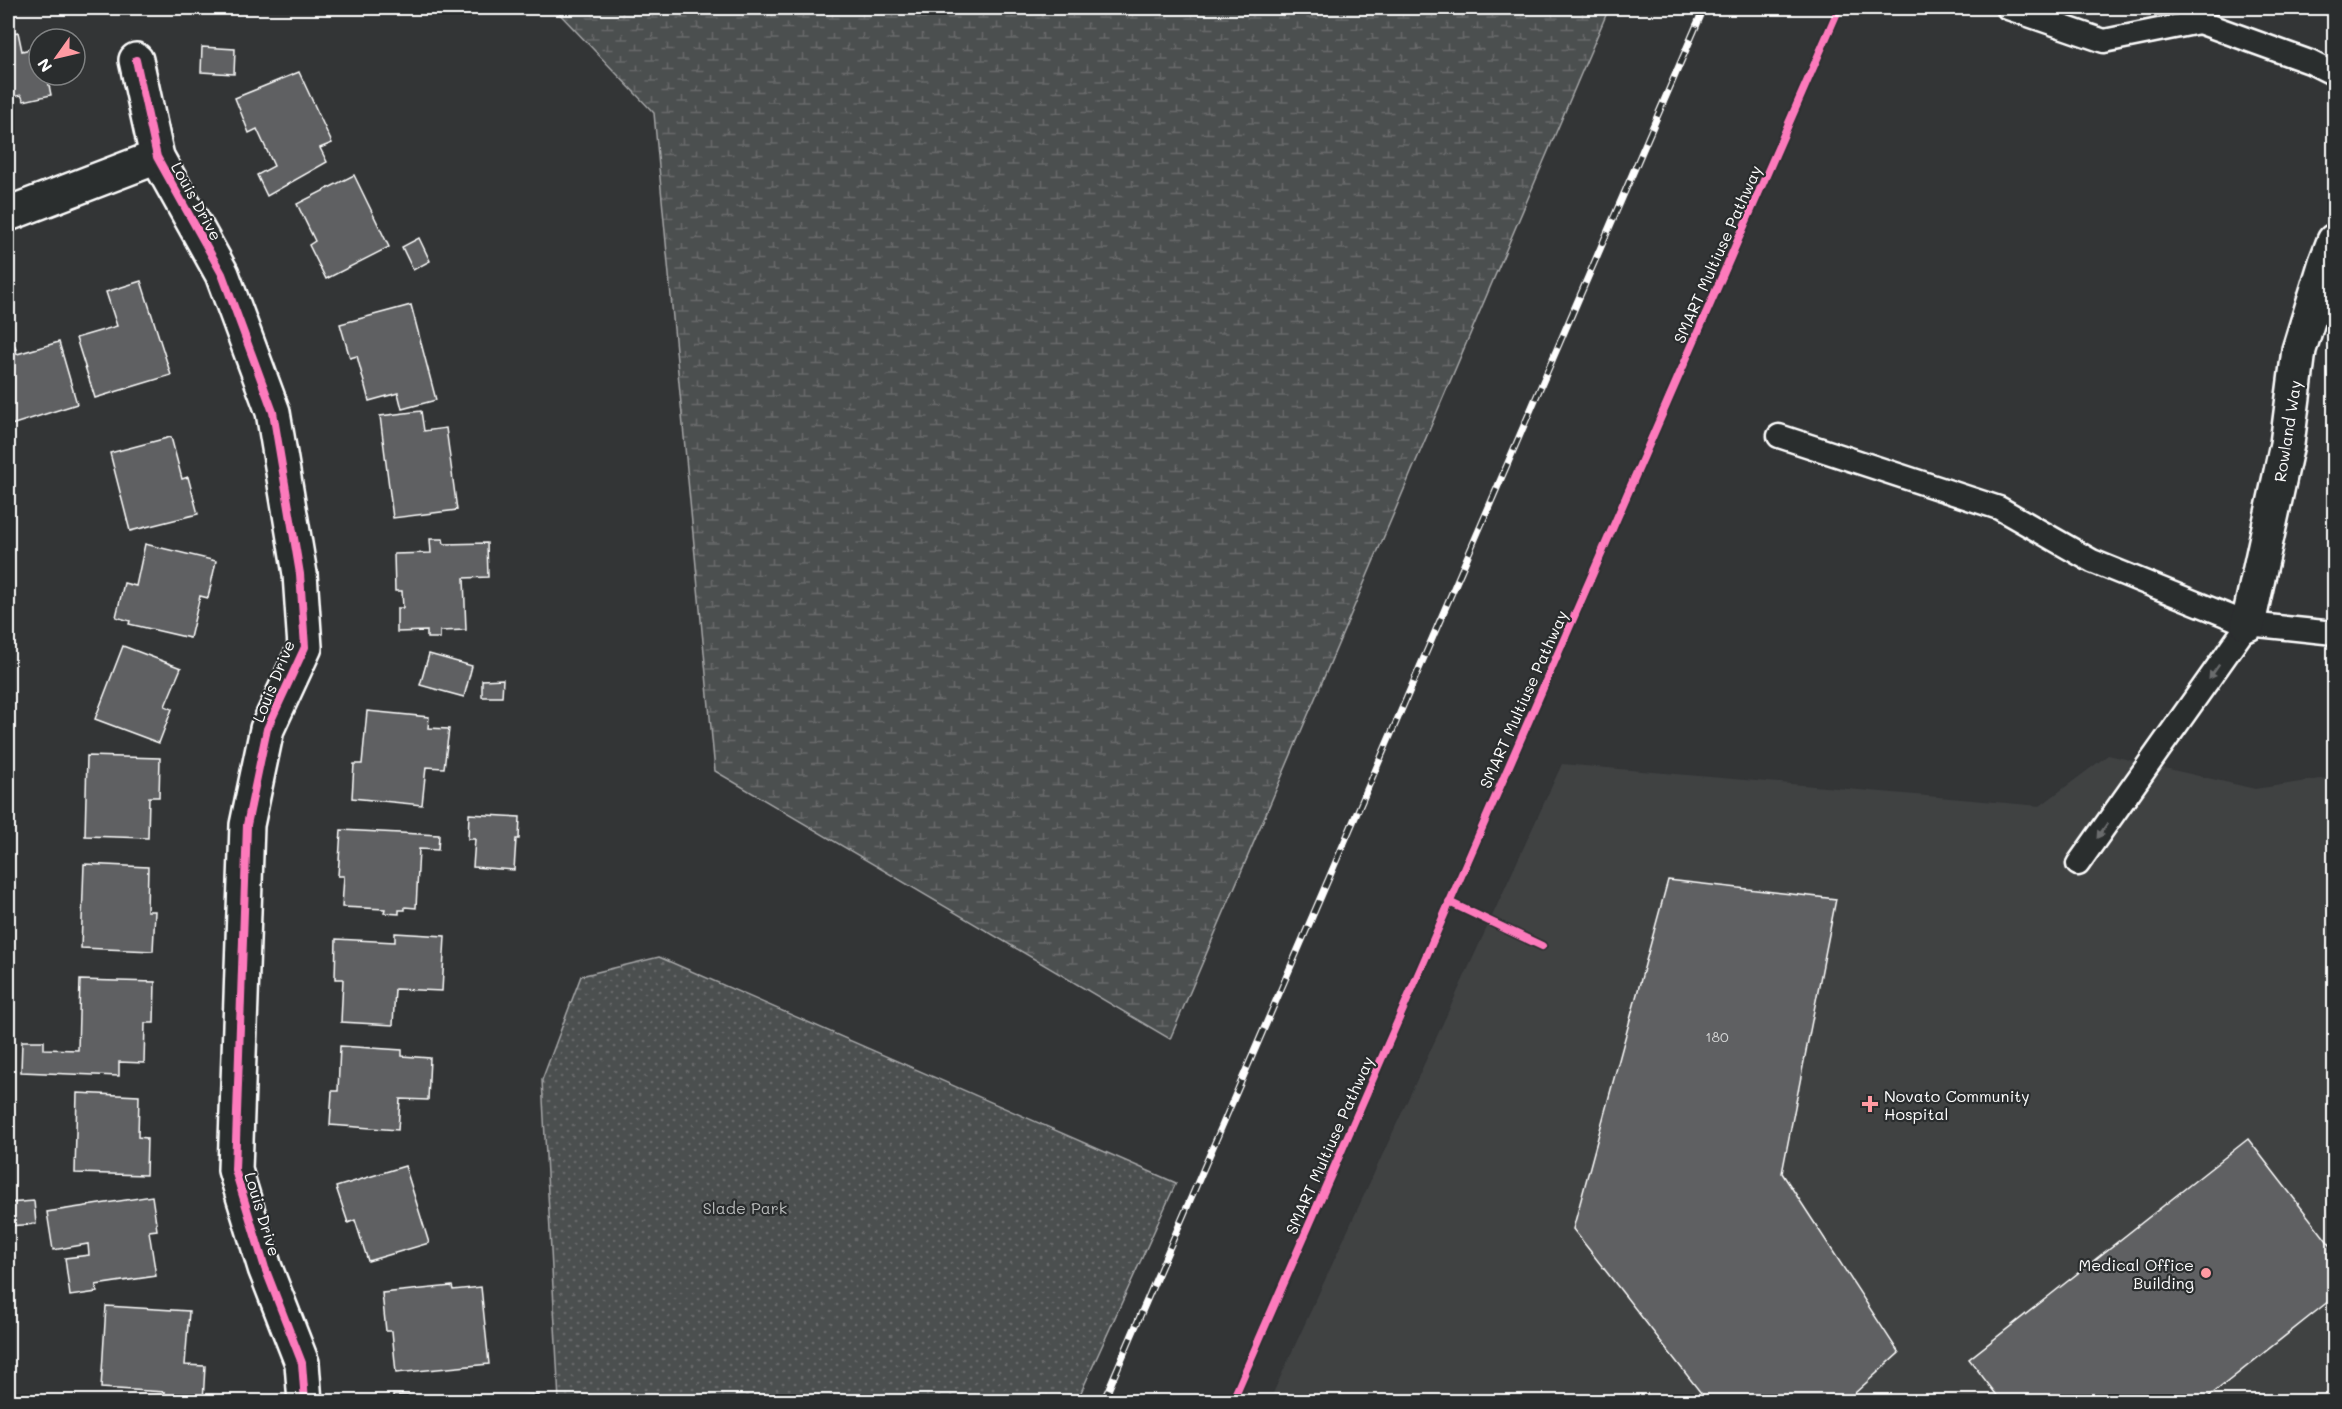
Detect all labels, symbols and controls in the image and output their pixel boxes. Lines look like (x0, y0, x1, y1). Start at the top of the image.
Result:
north arrow (27, 27, 87, 87)
text: N (32, 55, 56, 77)
street label: Louis Drive (167, 158, 227, 244)
street label: SMART Multiuse Pathway (1668, 162, 1766, 346)
street label: Rowland Way (2269, 379, 2305, 483)
street label: SMART Multiuse Pathway (1474, 607, 1572, 791)
street label: Louis Drive (247, 637, 299, 725)
one-way arrow (2208, 663, 2220, 679)
one-way arrow (2096, 823, 2108, 838)
house number: 180 (1705, 1027, 1729, 1046)
street label: SMART Multiuse Pathway (1280, 1053, 1378, 1237)
place label: Novato Community Hospital (1884, 1085, 2030, 1124)
marker: Novato Community Hospital (1861, 1095, 1879, 1113)
street label: Louis Drive (240, 1169, 286, 1259)
park label: Slade Park (703, 1197, 787, 1218)
place label: Medical Office Building (2078, 1254, 2194, 1293)
marker: Medical Office Building (2199, 1266, 2213, 1280)

